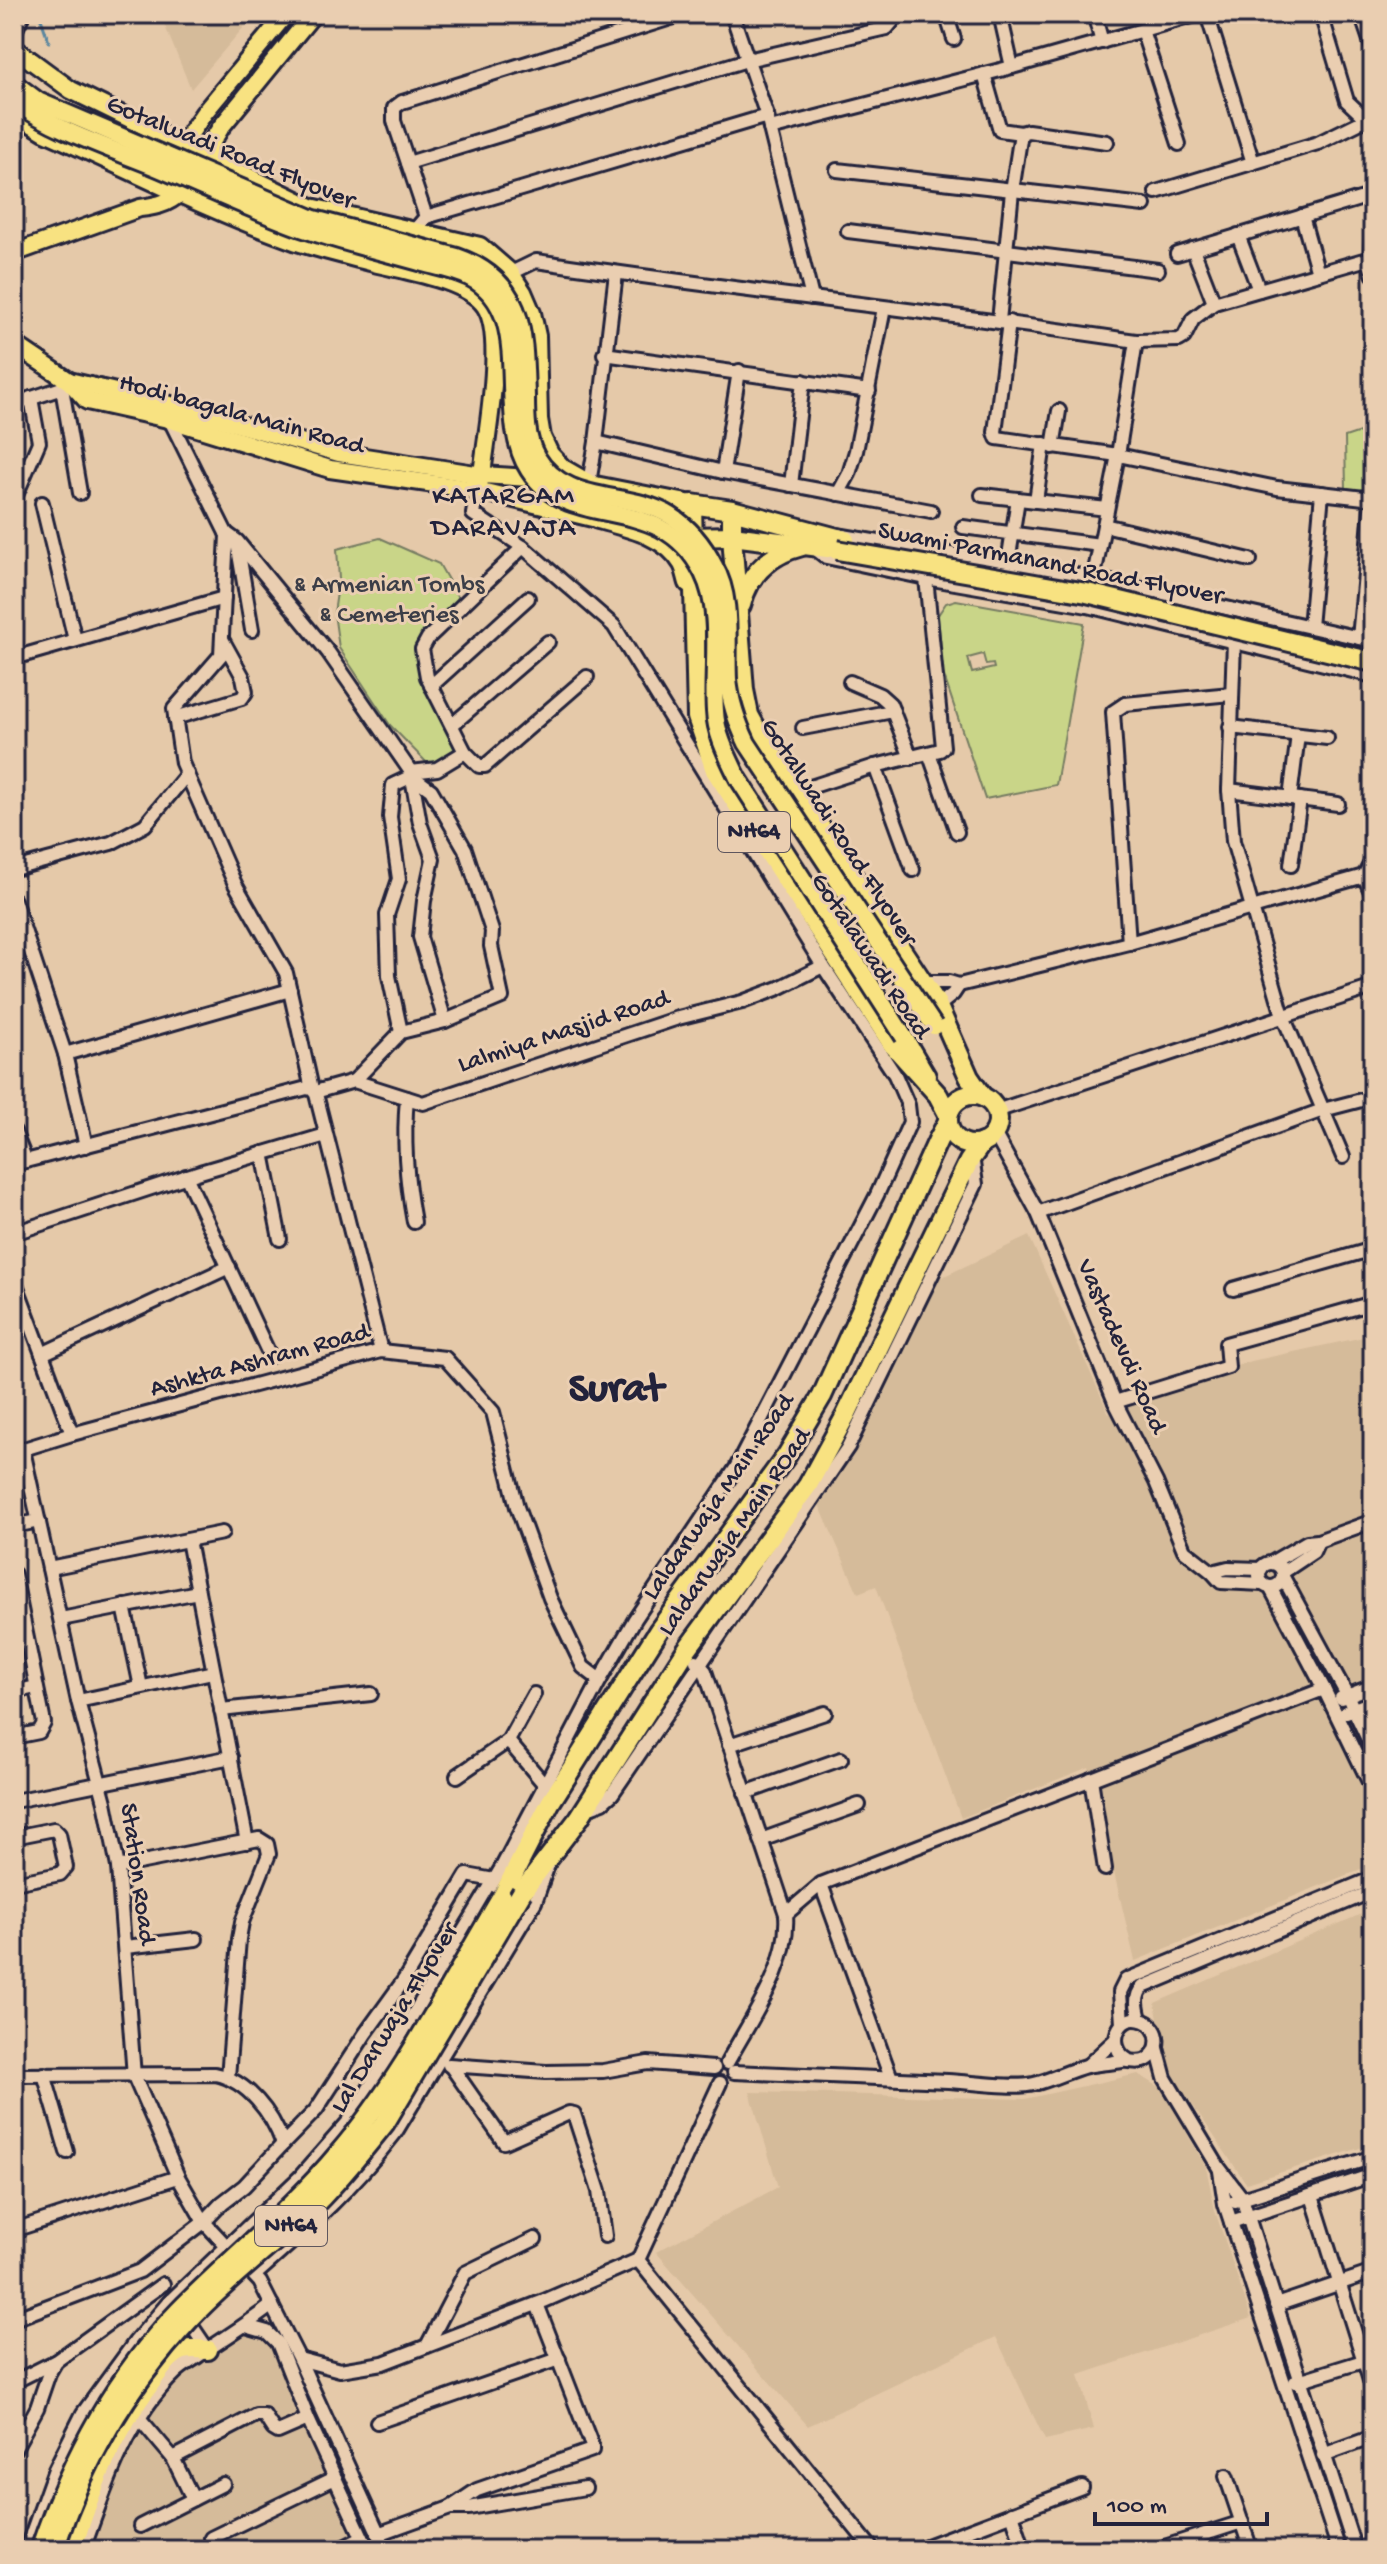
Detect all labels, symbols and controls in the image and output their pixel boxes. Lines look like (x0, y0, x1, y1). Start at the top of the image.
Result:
street label: Gotalwadi Road Flyover (102, 90, 361, 219)
street label: Hodi bagala Main Road (115, 368, 369, 464)
district label: KATARGAM DARAVAJA (429, 481, 577, 546)
street label: Swami Parmanand Road Flyover (875, 516, 1228, 614)
park label: & Armenian Tombs & Cemeteries (294, 571, 486, 632)
street label: Gotalwadi Road Flyover (752, 714, 924, 955)
road number: NH64 (718, 812, 790, 852)
street label: Gotalawadi Road (802, 868, 937, 1047)
street label: Lalmiya Masjid Road (454, 984, 675, 1082)
street label: Vastadevdi Road (1067, 1254, 1173, 1441)
street label: Ashkta Ashram Road (147, 1317, 375, 1406)
district label: Surat (569, 1367, 667, 1416)
street label: Laldarwaja Main Road (637, 1387, 804, 1607)
street label: Laldarwaja Main ROad (653, 1422, 821, 1643)
street label: Station Road (111, 1801, 161, 1948)
street label: Lal Darwaja Flyover (325, 1916, 469, 2120)
road number: NH64 (255, 2206, 327, 2246)
scale bar (1095, 2476, 1267, 2526)
text: 100 m (1106, 2493, 1167, 2522)

